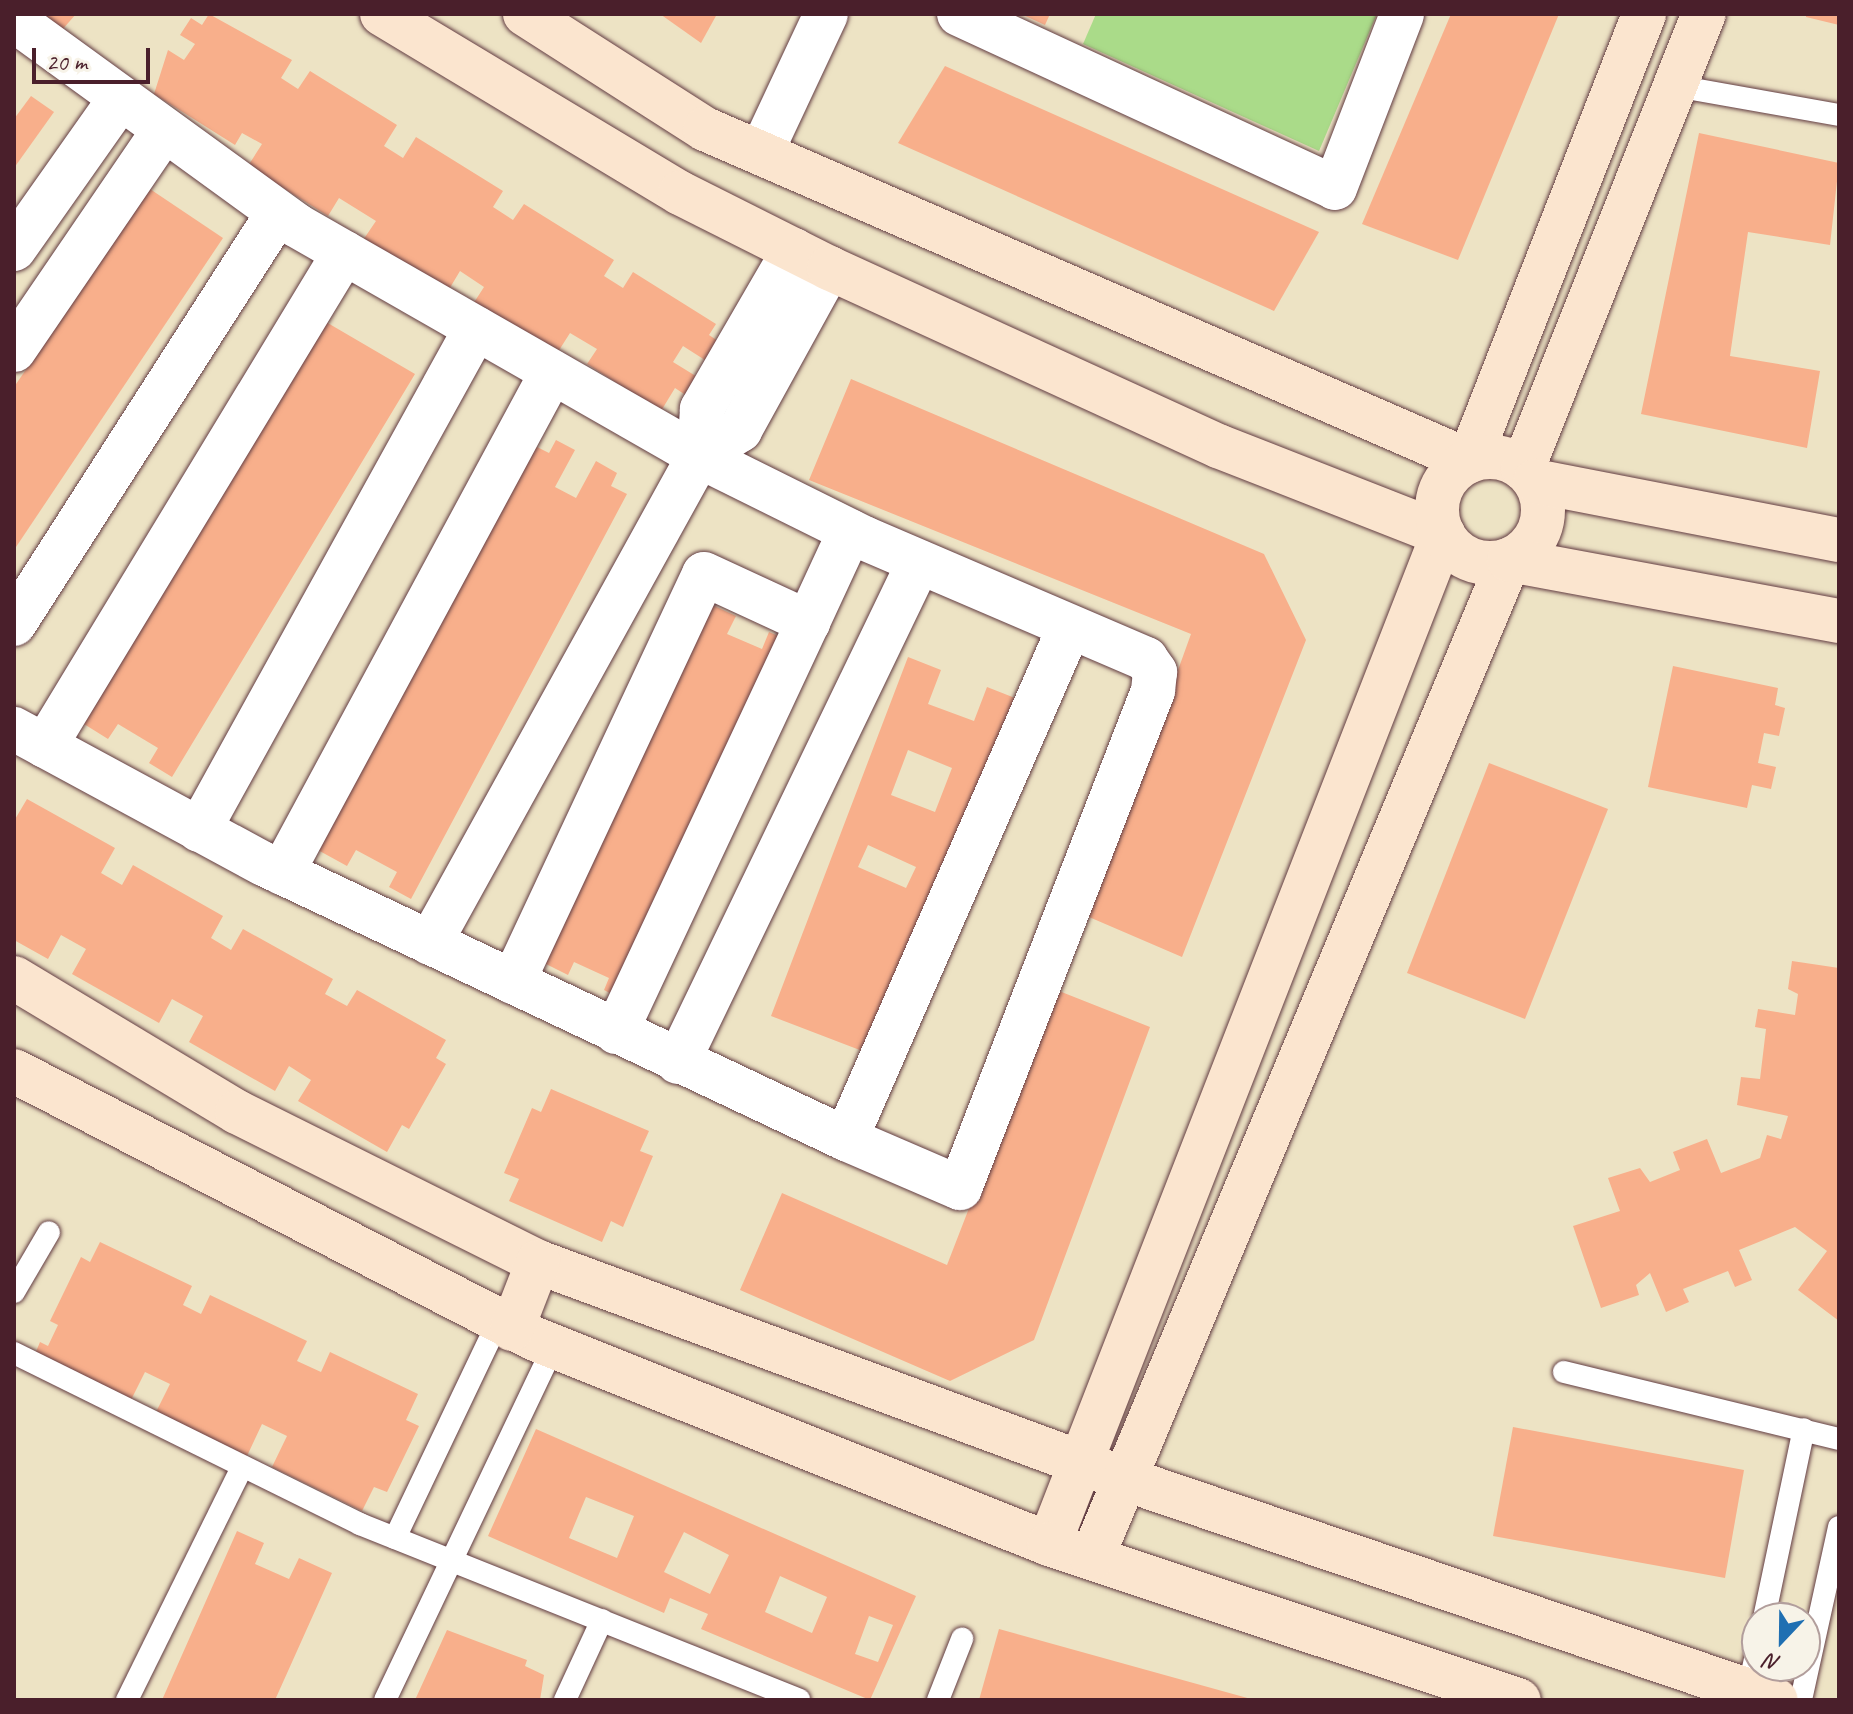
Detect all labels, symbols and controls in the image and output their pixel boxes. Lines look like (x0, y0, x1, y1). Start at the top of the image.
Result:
scale bar (36, 32, 154, 82)
text: 20 m (46, 47, 87, 77)
north arrow (1741, 1602, 1821, 1682)
text: N (1761, 1647, 1784, 1678)

